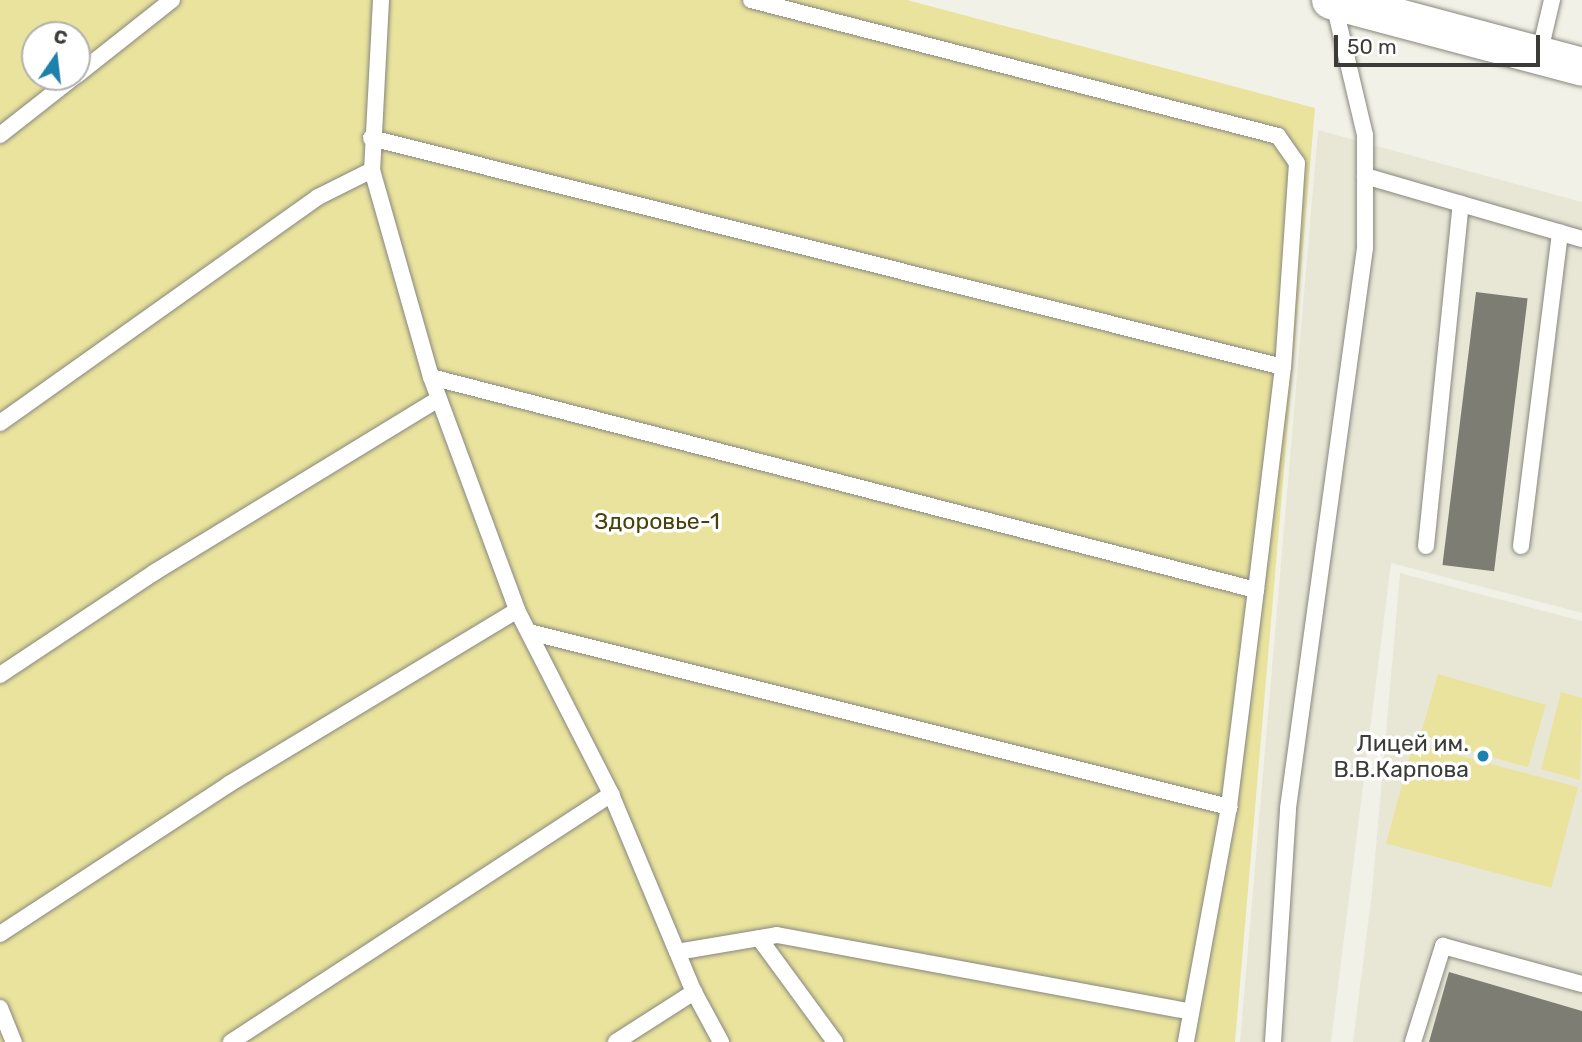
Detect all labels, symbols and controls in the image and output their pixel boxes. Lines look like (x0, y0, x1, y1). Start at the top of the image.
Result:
north arrow (21, 21, 91, 91)
scale bar (1337, 21, 1544, 65)
text: С (51, 24, 70, 50)
text: 50 m (1347, 34, 1397, 59)
park label: Здоровье-1 (594, 507, 720, 535)
place label: Лицей им. В.В.Карпова (1333, 729, 1469, 783)
marker: Лицей им. В.В.Карпова (1475, 748, 1491, 764)

